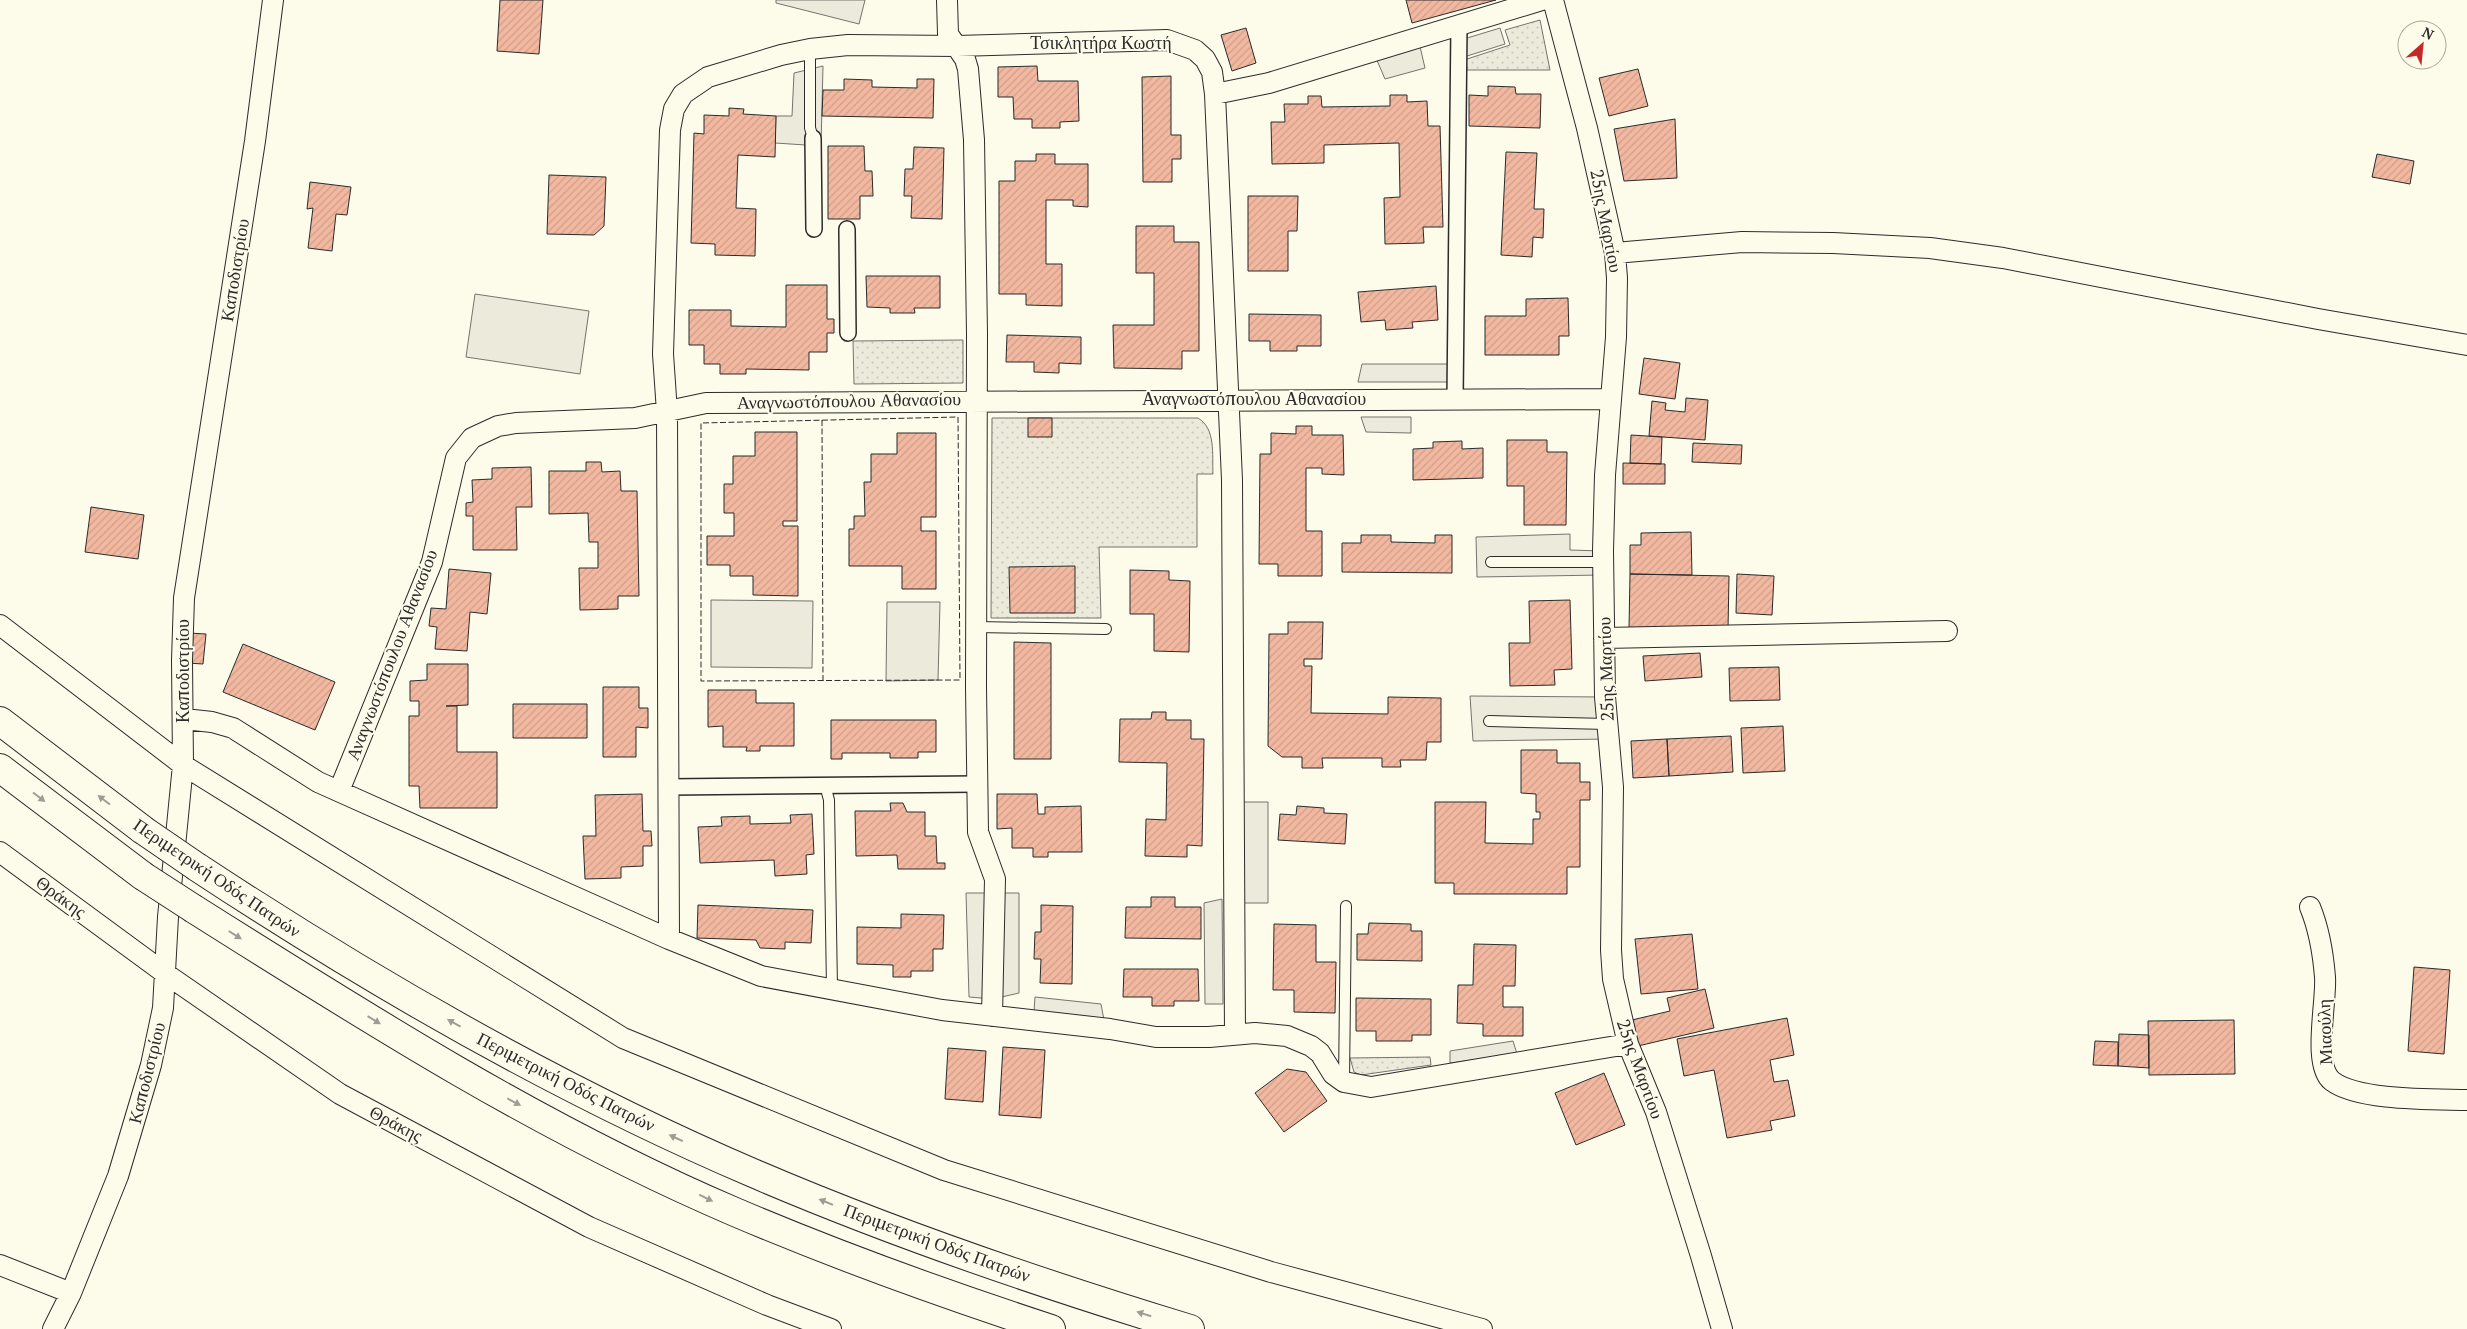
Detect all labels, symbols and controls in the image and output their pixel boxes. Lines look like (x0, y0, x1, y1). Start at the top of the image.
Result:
north arrow (2397, 20, 2447, 70)
text: N (2419, 22, 2438, 44)
street label: Τσικλητήρα Κωστή (1030, 30, 1172, 54)
street label: 25ης Μαρτίου (1585, 167, 1629, 274)
street label: Καποδιστρίου (214, 217, 254, 323)
street label: Αναγνωστόπουλου Αθανασίου (737, 386, 961, 414)
street label: Αναγνωστόπουλου Αθανασίου (1142, 386, 1366, 410)
street label: Αναγνωστόπουλου Αθανασίου (340, 546, 442, 764)
street label: 25ης Μαρτίου (1591, 616, 1619, 722)
street label: Καποδιστρίου (170, 619, 194, 723)
one-way arrow (32, 792, 46, 802)
one-way arrow (97, 795, 111, 805)
street label: Περιμετρική Οδός Πατρών (129, 812, 306, 942)
street label: Θράκης (31, 870, 92, 923)
one-way arrow (229, 931, 242, 940)
street label: Μιαούλη (2311, 999, 2337, 1066)
street label: 25ης Μαρτίου (1612, 1015, 1670, 1122)
one-way arrow (367, 1016, 380, 1025)
street label: Καποδιστρίου (122, 1019, 170, 1126)
one-way arrow (448, 1019, 461, 1028)
street label: Περιμετρική Οδός Πατρών (473, 1026, 660, 1136)
one-way arrow (507, 1098, 522, 1106)
street label: Θράκης (366, 1099, 427, 1147)
one-way arrow (669, 1134, 683, 1142)
one-way arrow (699, 1194, 714, 1202)
street label: Περιμετρική Οδός Πατρών (841, 1197, 1034, 1287)
one-way arrow (819, 1198, 833, 1206)
one-way arrow (1136, 1310, 1151, 1318)

